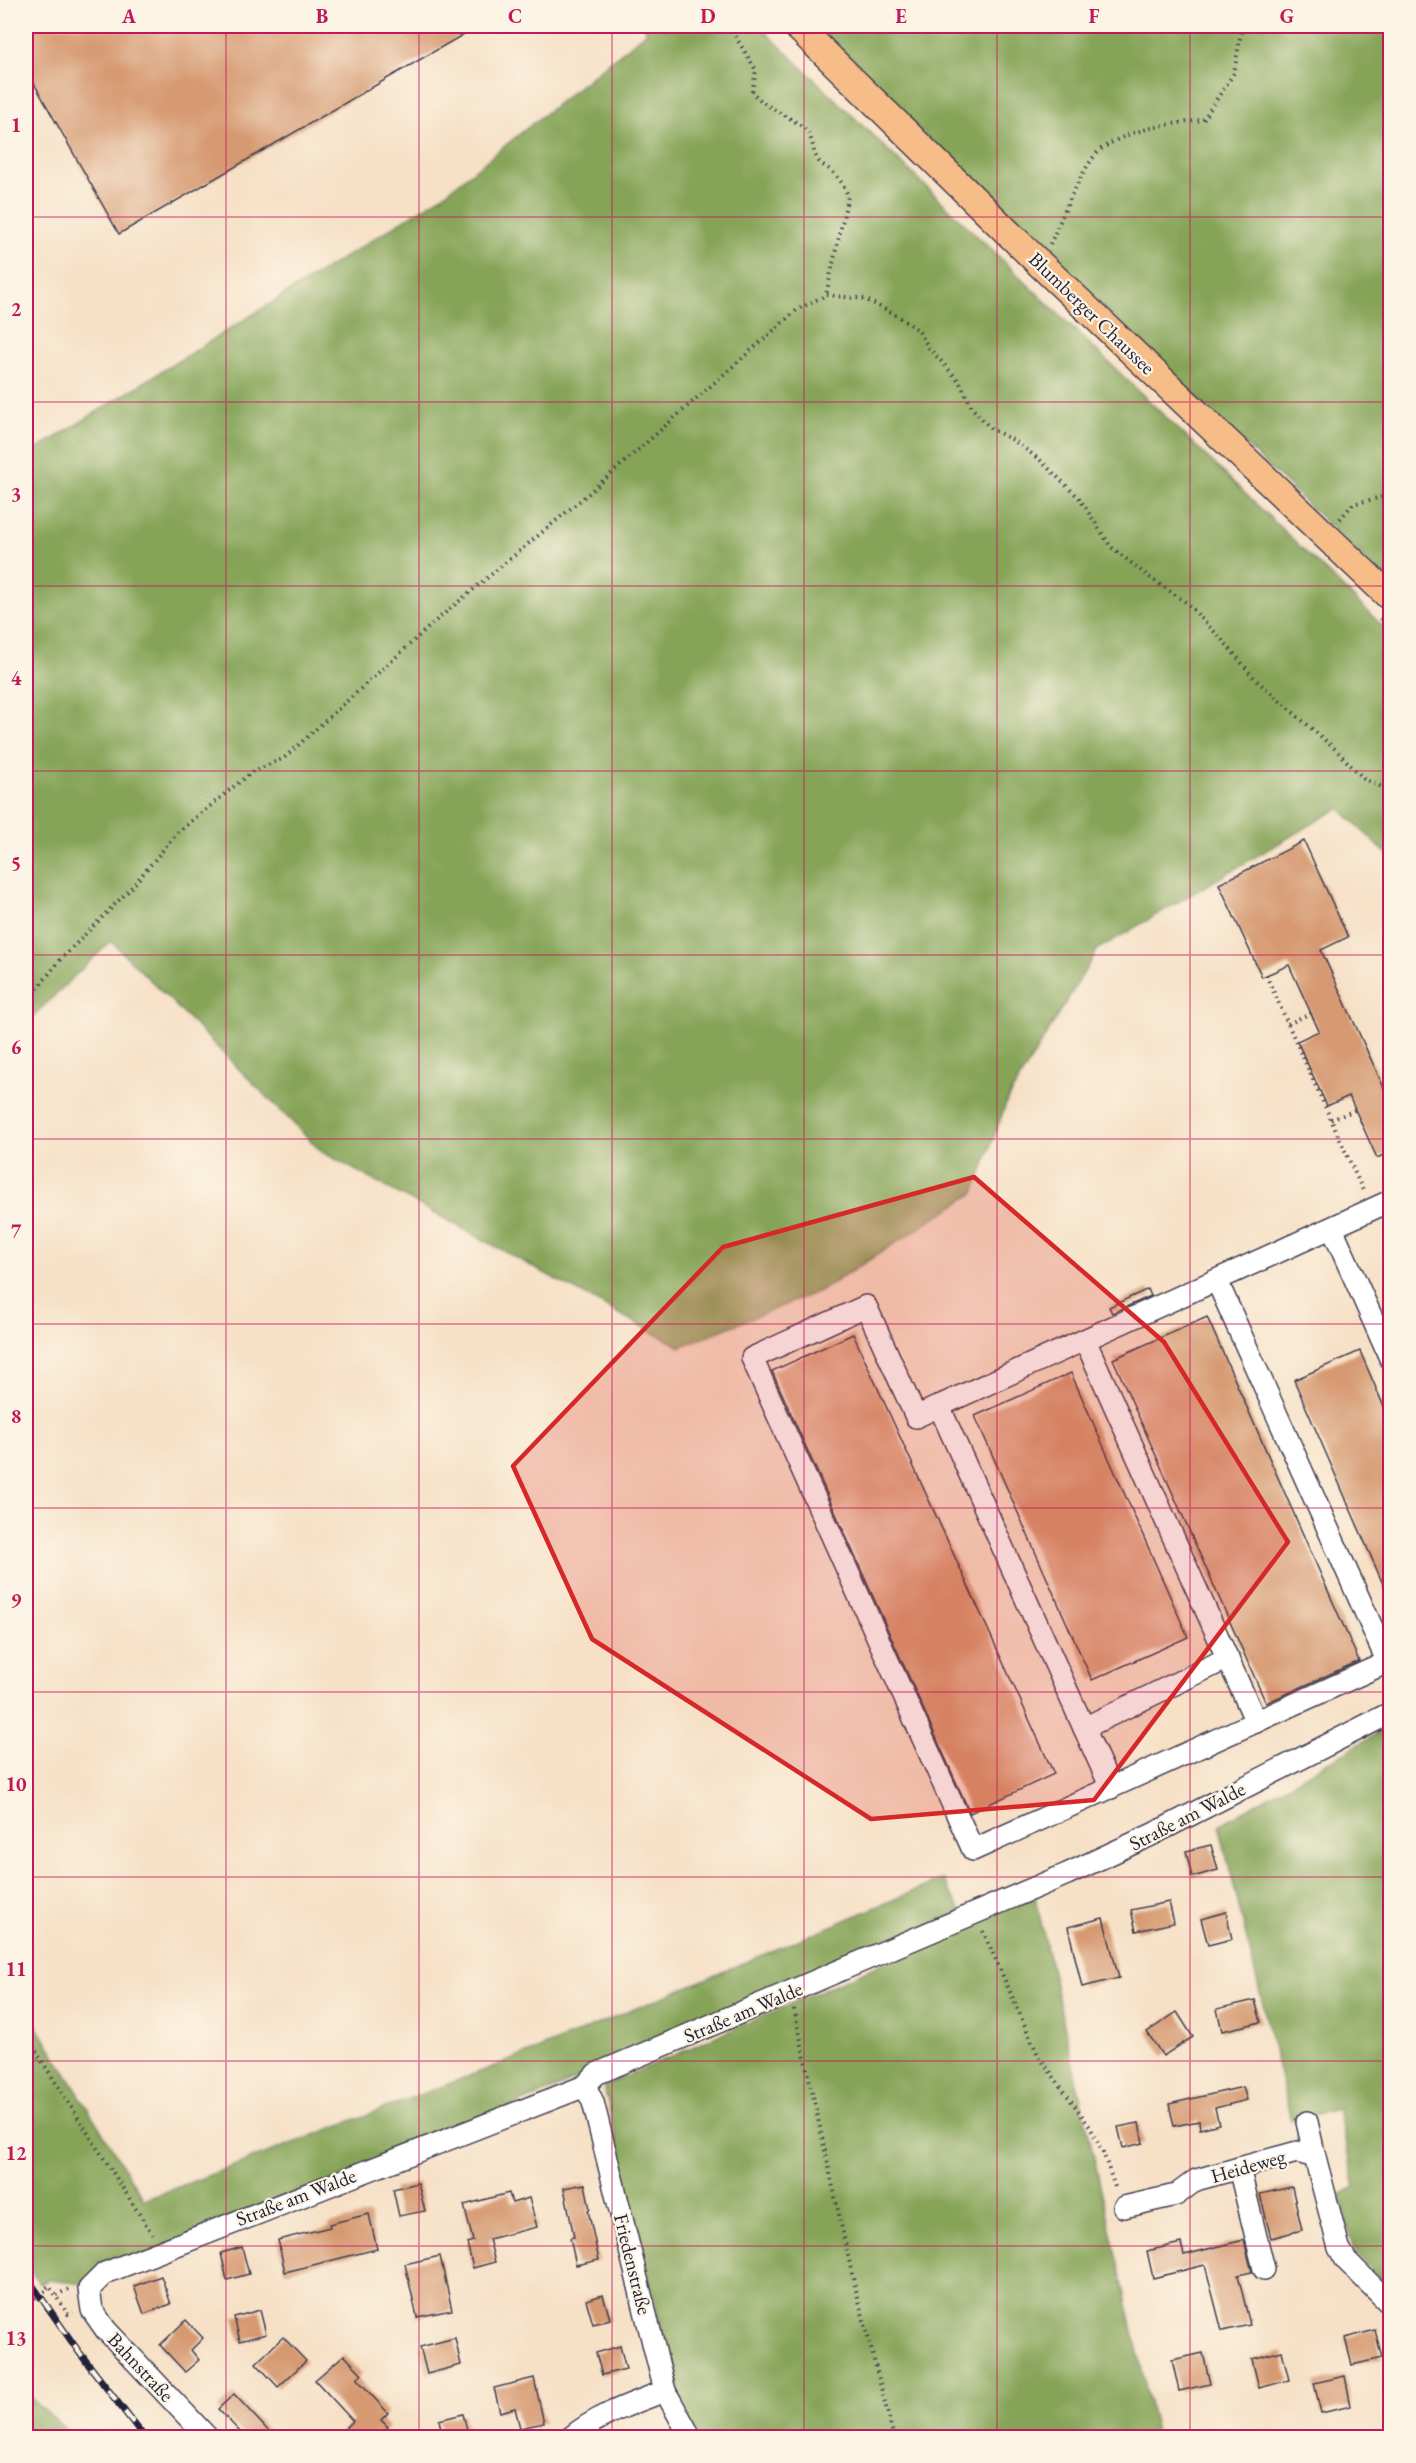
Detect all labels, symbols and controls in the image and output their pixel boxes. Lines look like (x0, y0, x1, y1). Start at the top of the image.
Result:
text: A (121, 3, 137, 29)
text: B (316, 3, 328, 29)
text: C (508, 3, 522, 29)
text: D (700, 3, 716, 29)
text: E (895, 3, 907, 29)
text: F (1089, 3, 1100, 29)
text: G (1280, 3, 1294, 29)
text: 1 (11, 112, 21, 138)
street label: Blumberger Chaussee (1023, 246, 1161, 380)
text: 2 (11, 296, 22, 322)
text: 3 (11, 481, 21, 507)
text: 4 (11, 665, 22, 691)
text: 5 (11, 850, 21, 876)
text: 6 (11, 1034, 22, 1060)
text: 7 (11, 1218, 22, 1244)
text: 8 (11, 1403, 21, 1429)
text: 9 (11, 1587, 22, 1613)
text: 10 (5, 1771, 27, 1797)
street label: Straße am Walde (1125, 1776, 1250, 1856)
text: 11 (5, 1956, 27, 1982)
street label: Straße am Walde (680, 1975, 807, 2049)
text: 12 (5, 2140, 27, 2166)
street label: Heideweg (1208, 2143, 1289, 2189)
street label: Straße am Walde (232, 2162, 360, 2232)
street label: Friedenstraße (608, 2211, 658, 2317)
text: 13 (5, 2325, 27, 2351)
street label: Bahnstraße (102, 2327, 180, 2407)

